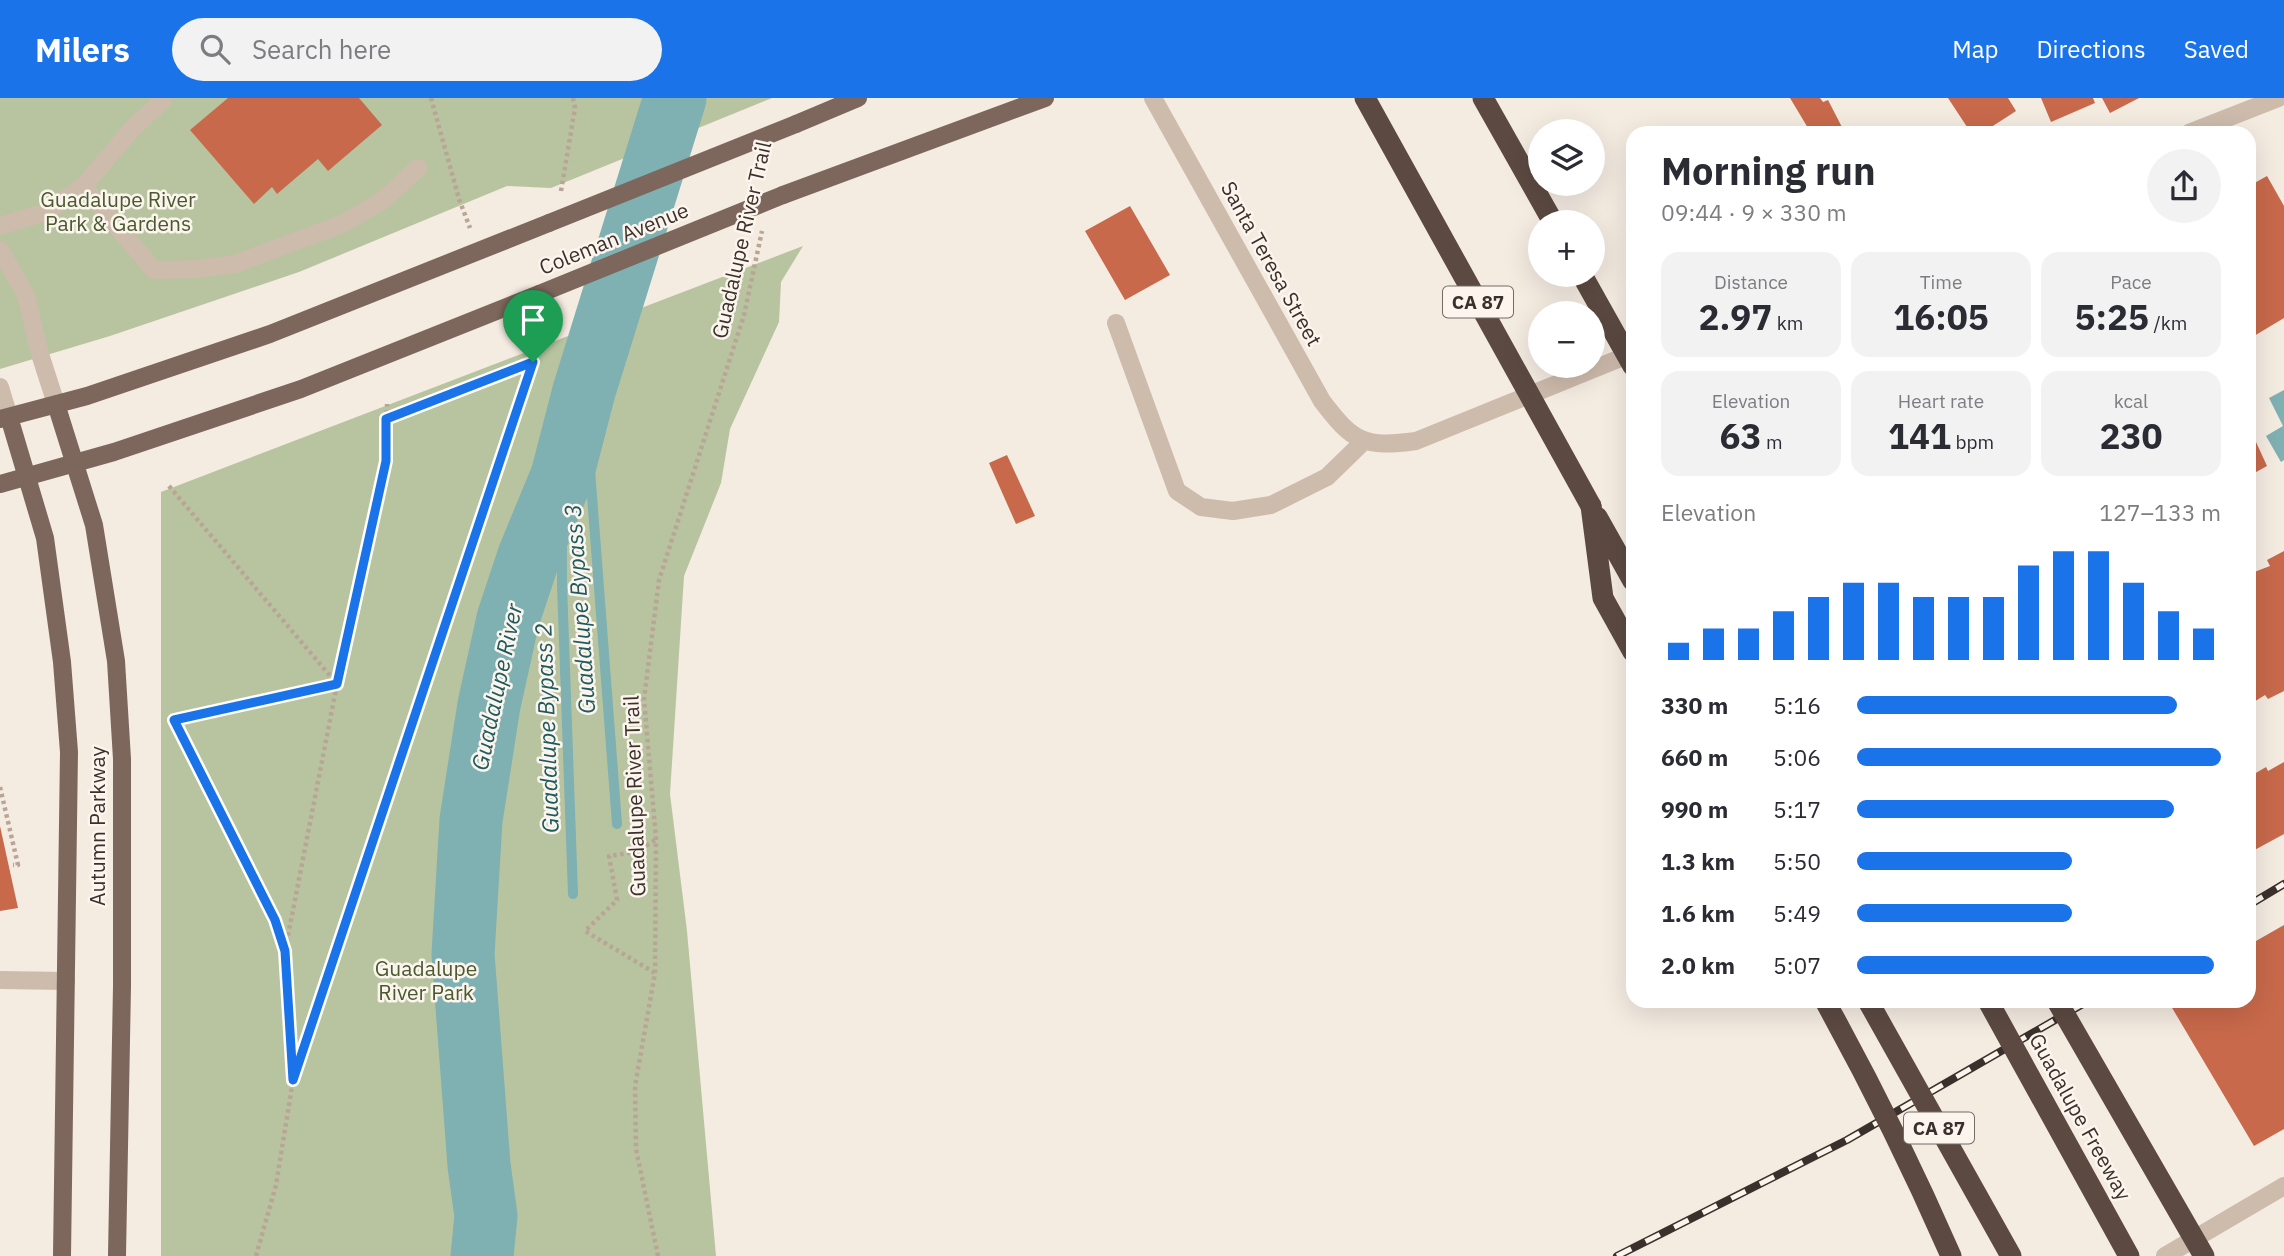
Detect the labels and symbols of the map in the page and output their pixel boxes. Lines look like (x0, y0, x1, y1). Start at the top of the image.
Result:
street label: Guadalupe River Trail (705, 138, 777, 341)
street label: Santa Teresa Street (1215, 176, 1329, 351)
park label: Guadalupe River Park & Gardens (40, 185, 196, 237)
street label: Coleman Avenue (535, 195, 692, 281)
road number: CA 87 (1443, 286, 1513, 318)
pin (503, 290, 563, 362)
water label: Guadalupe Bypass 3 (557, 503, 601, 715)
water label: Guadalupe River (464, 600, 528, 773)
water label: Guadalupe Bypass 2 (527, 622, 565, 834)
street label: Guadalupe River Trail (616, 695, 652, 897)
street label: Autumn Parkway (83, 746, 111, 906)
park label: Guadalupe River Park (375, 954, 477, 1006)
street label: Guadalupe Freeway (2023, 1028, 2139, 1205)
road number: CA 87 (1904, 1112, 1974, 1144)

